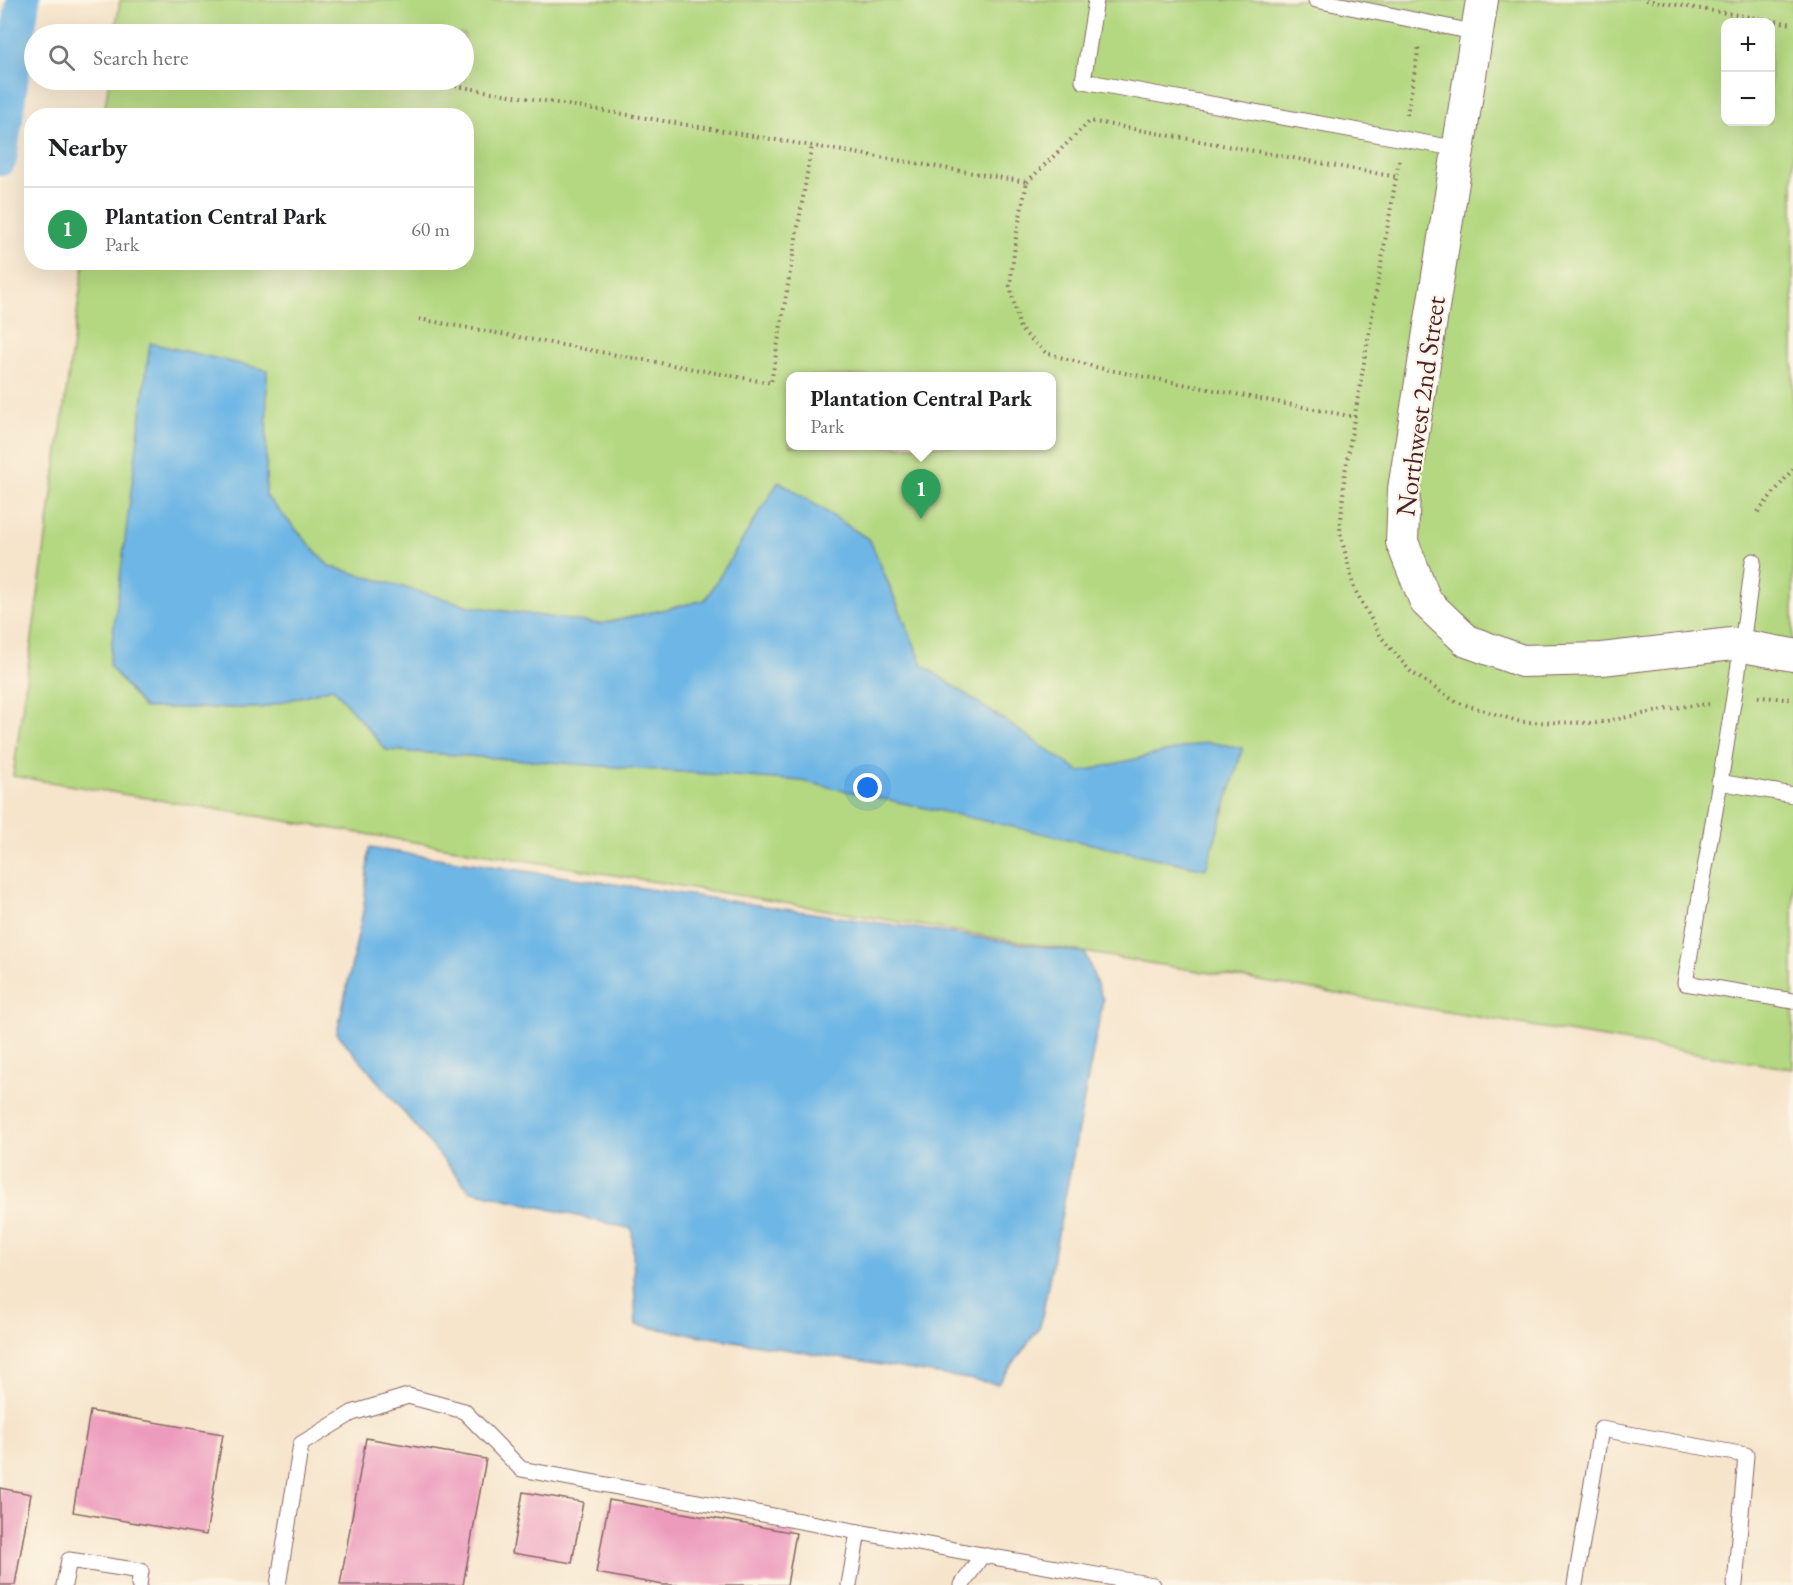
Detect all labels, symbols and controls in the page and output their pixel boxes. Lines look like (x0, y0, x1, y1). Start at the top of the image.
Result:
map controls (1721, 18, 1775, 126)
button: + (1721, 18, 1775, 72)
search box (24, 24, 474, 90)
icon: search (45, 41, 78, 74)
text: Search here (93, 43, 188, 72)
button: − (1721, 72, 1775, 126)
text: Nearby (48, 130, 128, 164)
text: Plantation Central Park (105, 202, 327, 231)
text: 1 (62, 216, 73, 242)
text: 60 m (411, 216, 450, 242)
text: Park (105, 231, 139, 257)
street label: Northwest 2nd Street (1387, 293, 1453, 518)
popup (786, 372, 1056, 450)
text: Plantation Central Park (810, 384, 1032, 413)
text: Park (810, 413, 844, 439)
pin: 1 (902, 470, 940, 519)
your location (853, 773, 882, 802)

